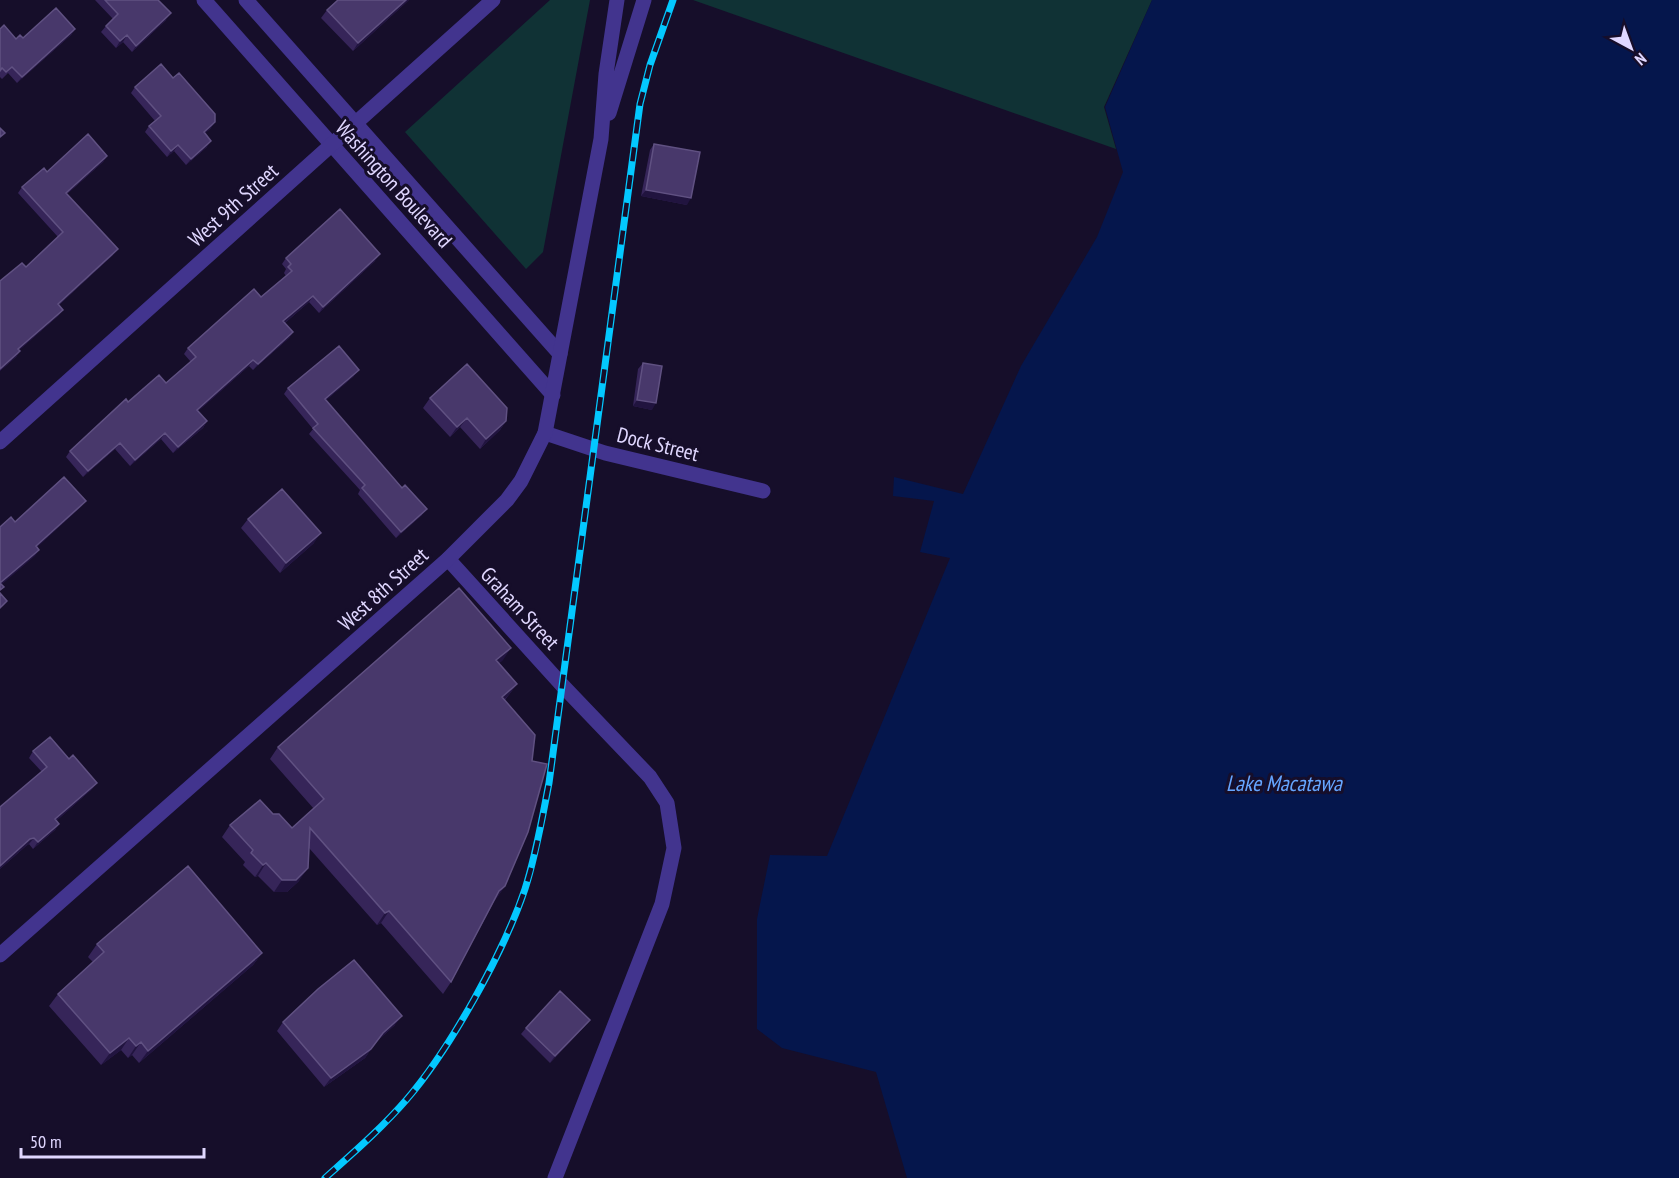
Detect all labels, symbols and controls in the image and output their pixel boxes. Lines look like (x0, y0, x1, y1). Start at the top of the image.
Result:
north arrow (1601, 18, 1661, 78)
text: N (1631, 49, 1651, 70)
street label: Washington Boulevard (330, 115, 458, 253)
street label: West 9th Street (182, 157, 284, 252)
street label: Dock Street (614, 421, 702, 467)
street label: West 8th Street (332, 541, 434, 636)
street label: Graham Street (475, 561, 565, 655)
water label: Lake Macatawa (1226, 769, 1343, 797)
scale bar (21, 1121, 204, 1159)
text: 50 m (30, 1130, 62, 1153)

